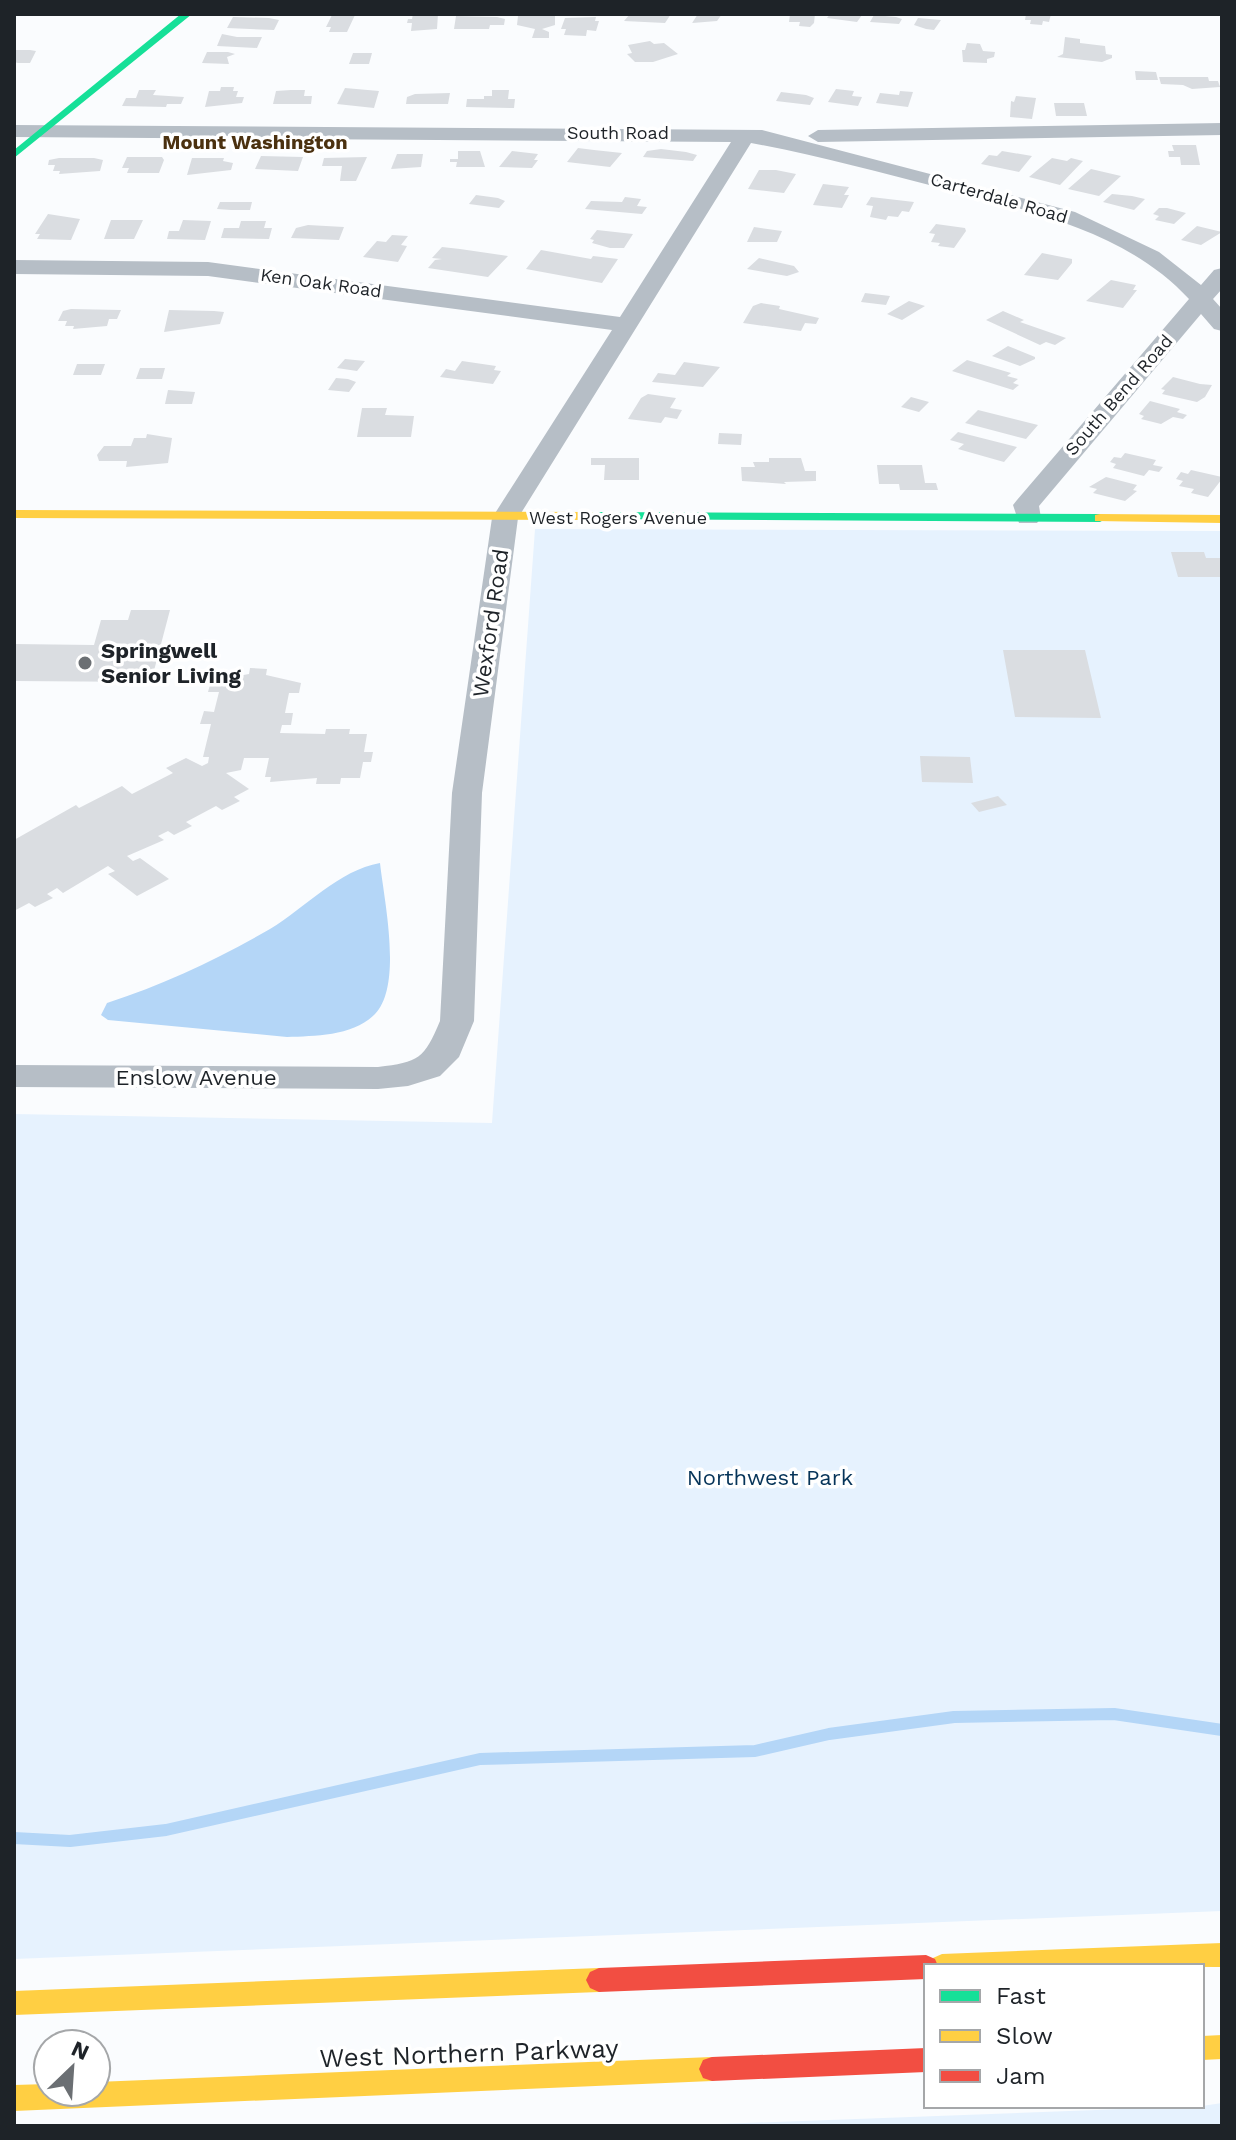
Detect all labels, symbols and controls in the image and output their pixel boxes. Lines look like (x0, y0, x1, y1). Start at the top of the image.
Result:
street label: South Road (567, 122, 669, 143)
district label: Mount Washington (162, 130, 348, 154)
street label: Carterdale Road (928, 168, 1070, 227)
street label: Ken Oak Road (259, 264, 383, 301)
street label: South Bend Road (1061, 330, 1177, 459)
street label: West Rogers Avenue (529, 507, 707, 528)
street label: Wexford Road (468, 547, 513, 699)
place label: Springwell Senior Living (101, 638, 242, 688)
marker: Springwell Senior Living (76, 654, 94, 672)
street label: Enslow Avenue (115, 1065, 277, 1090)
park label: Northwest Park (687, 1465, 853, 1490)
legend (924, 1964, 1204, 2108)
text: Fast (996, 1982, 1046, 2010)
text: Slow (996, 2022, 1053, 2050)
north arrow (32, 2028, 112, 2108)
street label: West Northern Parkway (319, 2033, 620, 2073)
text: N (68, 2036, 93, 2065)
text: Jam (996, 2062, 1046, 2090)

